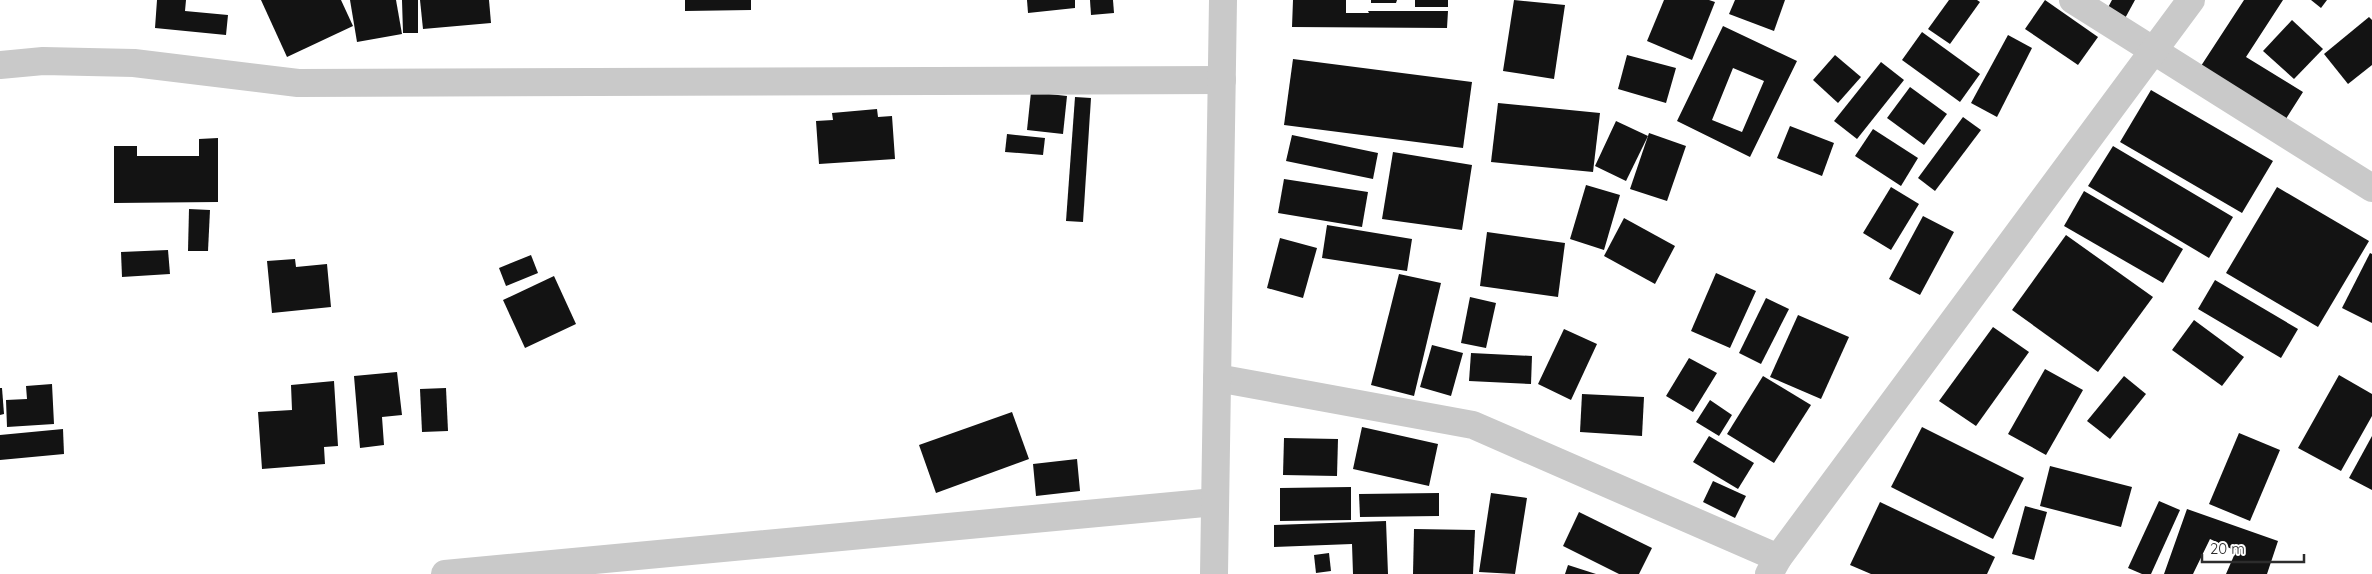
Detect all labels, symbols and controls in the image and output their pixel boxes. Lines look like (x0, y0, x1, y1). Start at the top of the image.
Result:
scale bar (2202, 532, 2304, 564)
text: 20 m (2210, 539, 2245, 558)

